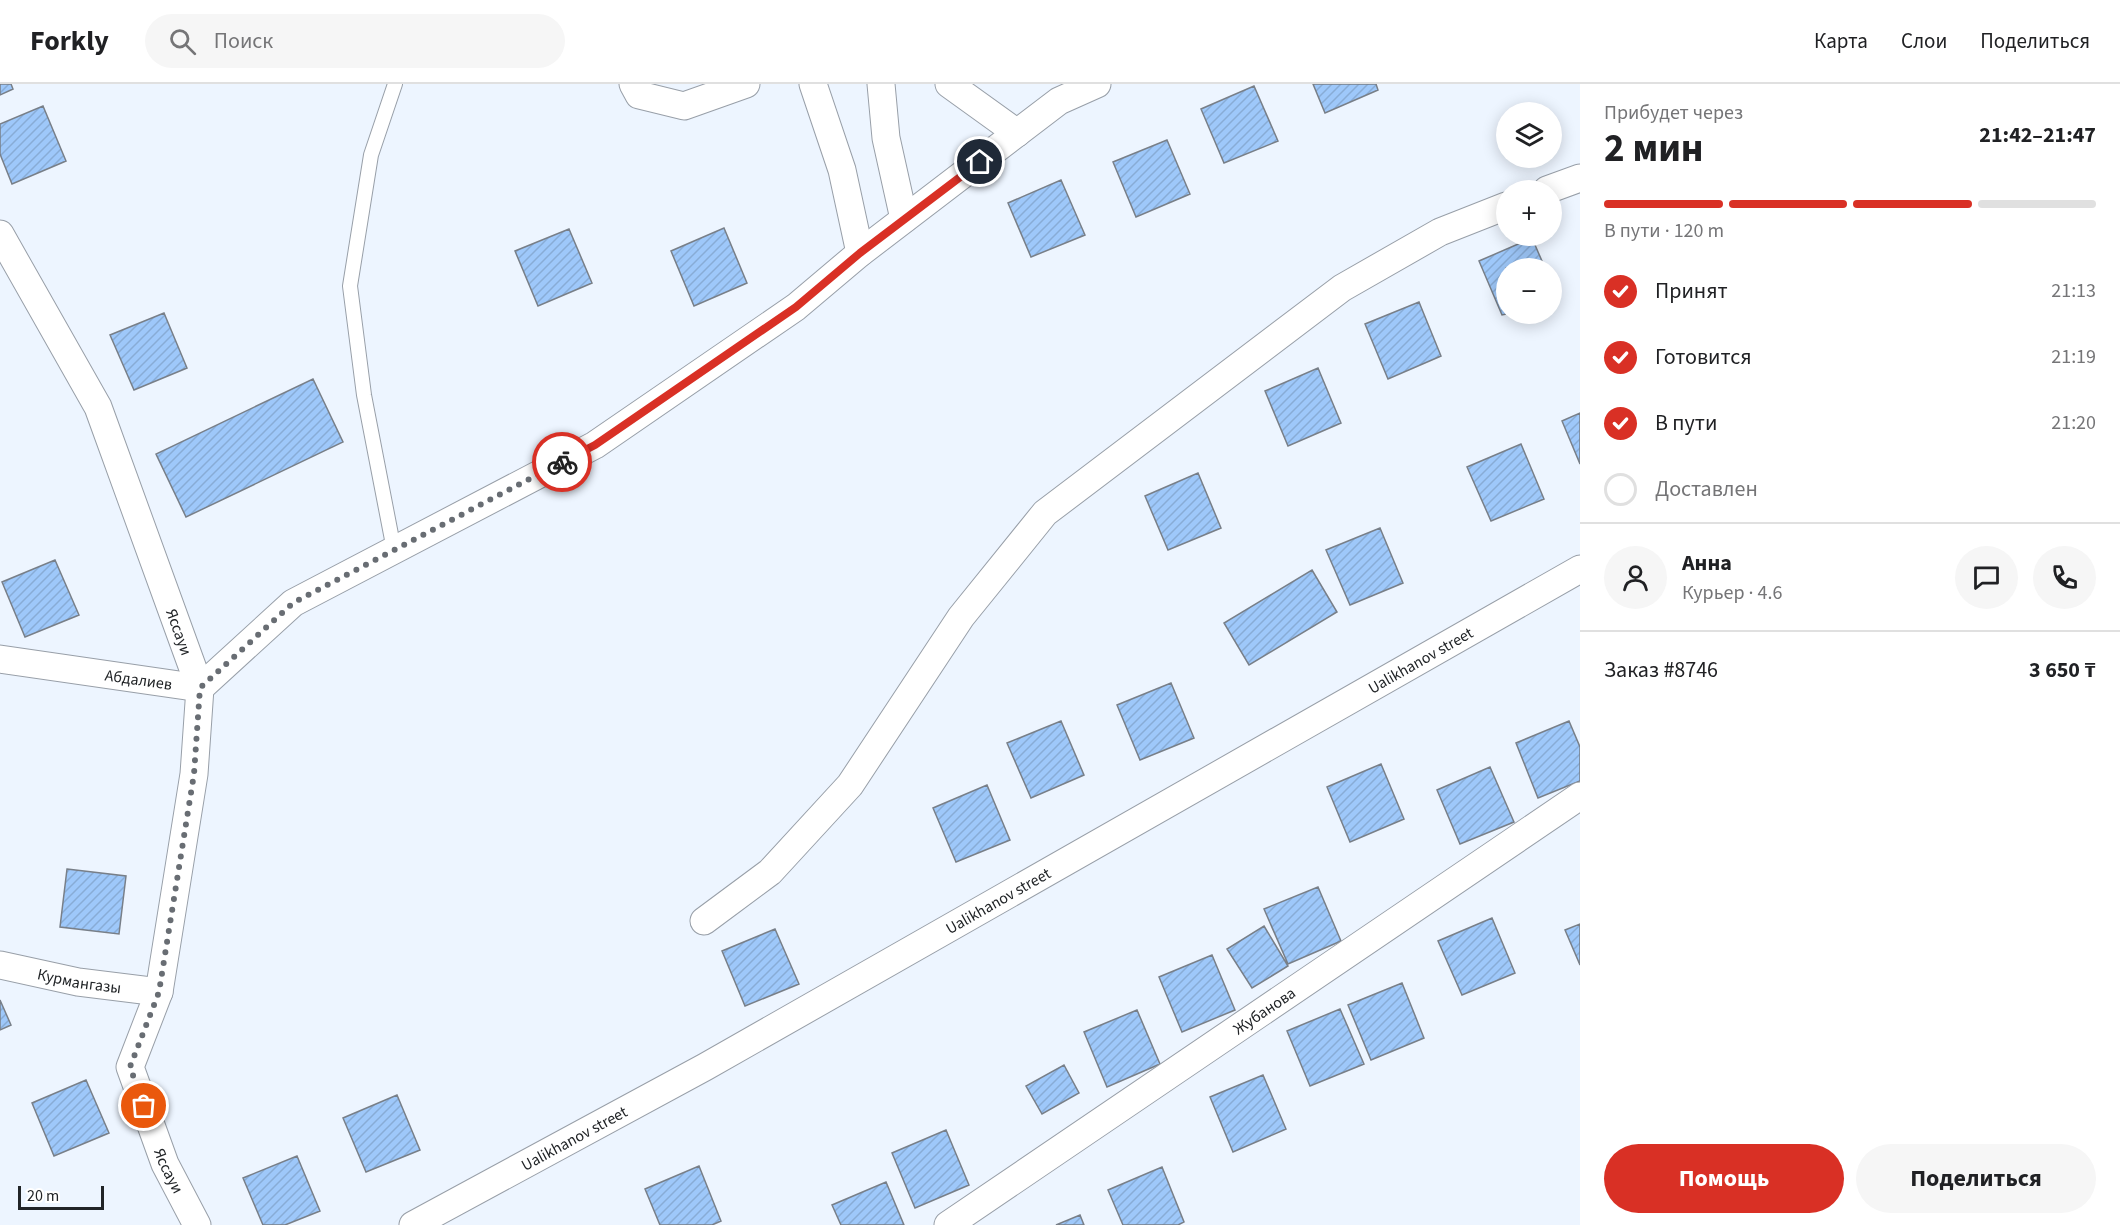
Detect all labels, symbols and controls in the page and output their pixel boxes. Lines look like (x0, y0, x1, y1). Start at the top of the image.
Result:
search box (145, 14, 565, 68)
text: Forkly (30, 21, 109, 61)
icon: search (166, 25, 199, 58)
text: Поиск (214, 25, 273, 57)
text: Карта (1814, 26, 1868, 56)
text: Слои (1901, 26, 1947, 56)
text: Поделиться (1980, 26, 2090, 56)
text: Прибудет через (1604, 99, 1743, 127)
map controls (1496, 102, 1562, 324)
button: layers (1496, 102, 1562, 168)
text: 21:42–21:47 (1979, 119, 2096, 151)
text: 2 мин (1604, 121, 1704, 177)
pin (954, 136, 1005, 187)
icon: home (963, 145, 996, 178)
button: + (1496, 180, 1562, 246)
text: В пути · 120 m (1604, 217, 1724, 245)
button: − (1496, 258, 1562, 324)
icon: check (1604, 275, 1637, 308)
text: Принят (1655, 275, 1728, 307)
text: 21:13 (2051, 277, 2096, 305)
icon: check (1604, 341, 1637, 374)
text: Готовится (1655, 341, 1752, 373)
text: 21:19 (2051, 343, 2096, 371)
icon: check (1604, 407, 1637, 440)
text: В пути (1655, 407, 1717, 439)
text: 21:20 (2051, 409, 2096, 437)
courier (532, 432, 592, 492)
icon: bike (546, 446, 579, 479)
text: Доставлен (1655, 473, 1758, 505)
button: person (1604, 546, 1667, 609)
button: chat (1955, 546, 2018, 609)
button: phone (2033, 546, 2096, 609)
text: Анна (1682, 547, 1732, 579)
text: Курьер · 4.6 (1682, 579, 1782, 607)
street label: Яссауи (160, 606, 197, 658)
street label: Ualikhanov street (1364, 622, 1478, 699)
text: Заказ #8746 (1604, 654, 1718, 686)
text: 3 650 ₸ (2029, 654, 2096, 686)
street label: Абдалиев (103, 664, 174, 696)
street label: Ualikhanov street (942, 862, 1055, 940)
street label: Курмангазы (35, 963, 122, 999)
street label: Жубанова (1229, 982, 1300, 1040)
pin (118, 1080, 169, 1131)
icon: bag (127, 1089, 160, 1122)
street label: Ualikhanov street (518, 1101, 632, 1176)
button: Помощь (1604, 1144, 1844, 1213)
button: Поделиться (1856, 1144, 2096, 1213)
street label: Яссауи (148, 1145, 189, 1198)
scale bar (18, 1183, 104, 1210)
text: 20 m (27, 1185, 59, 1207)

